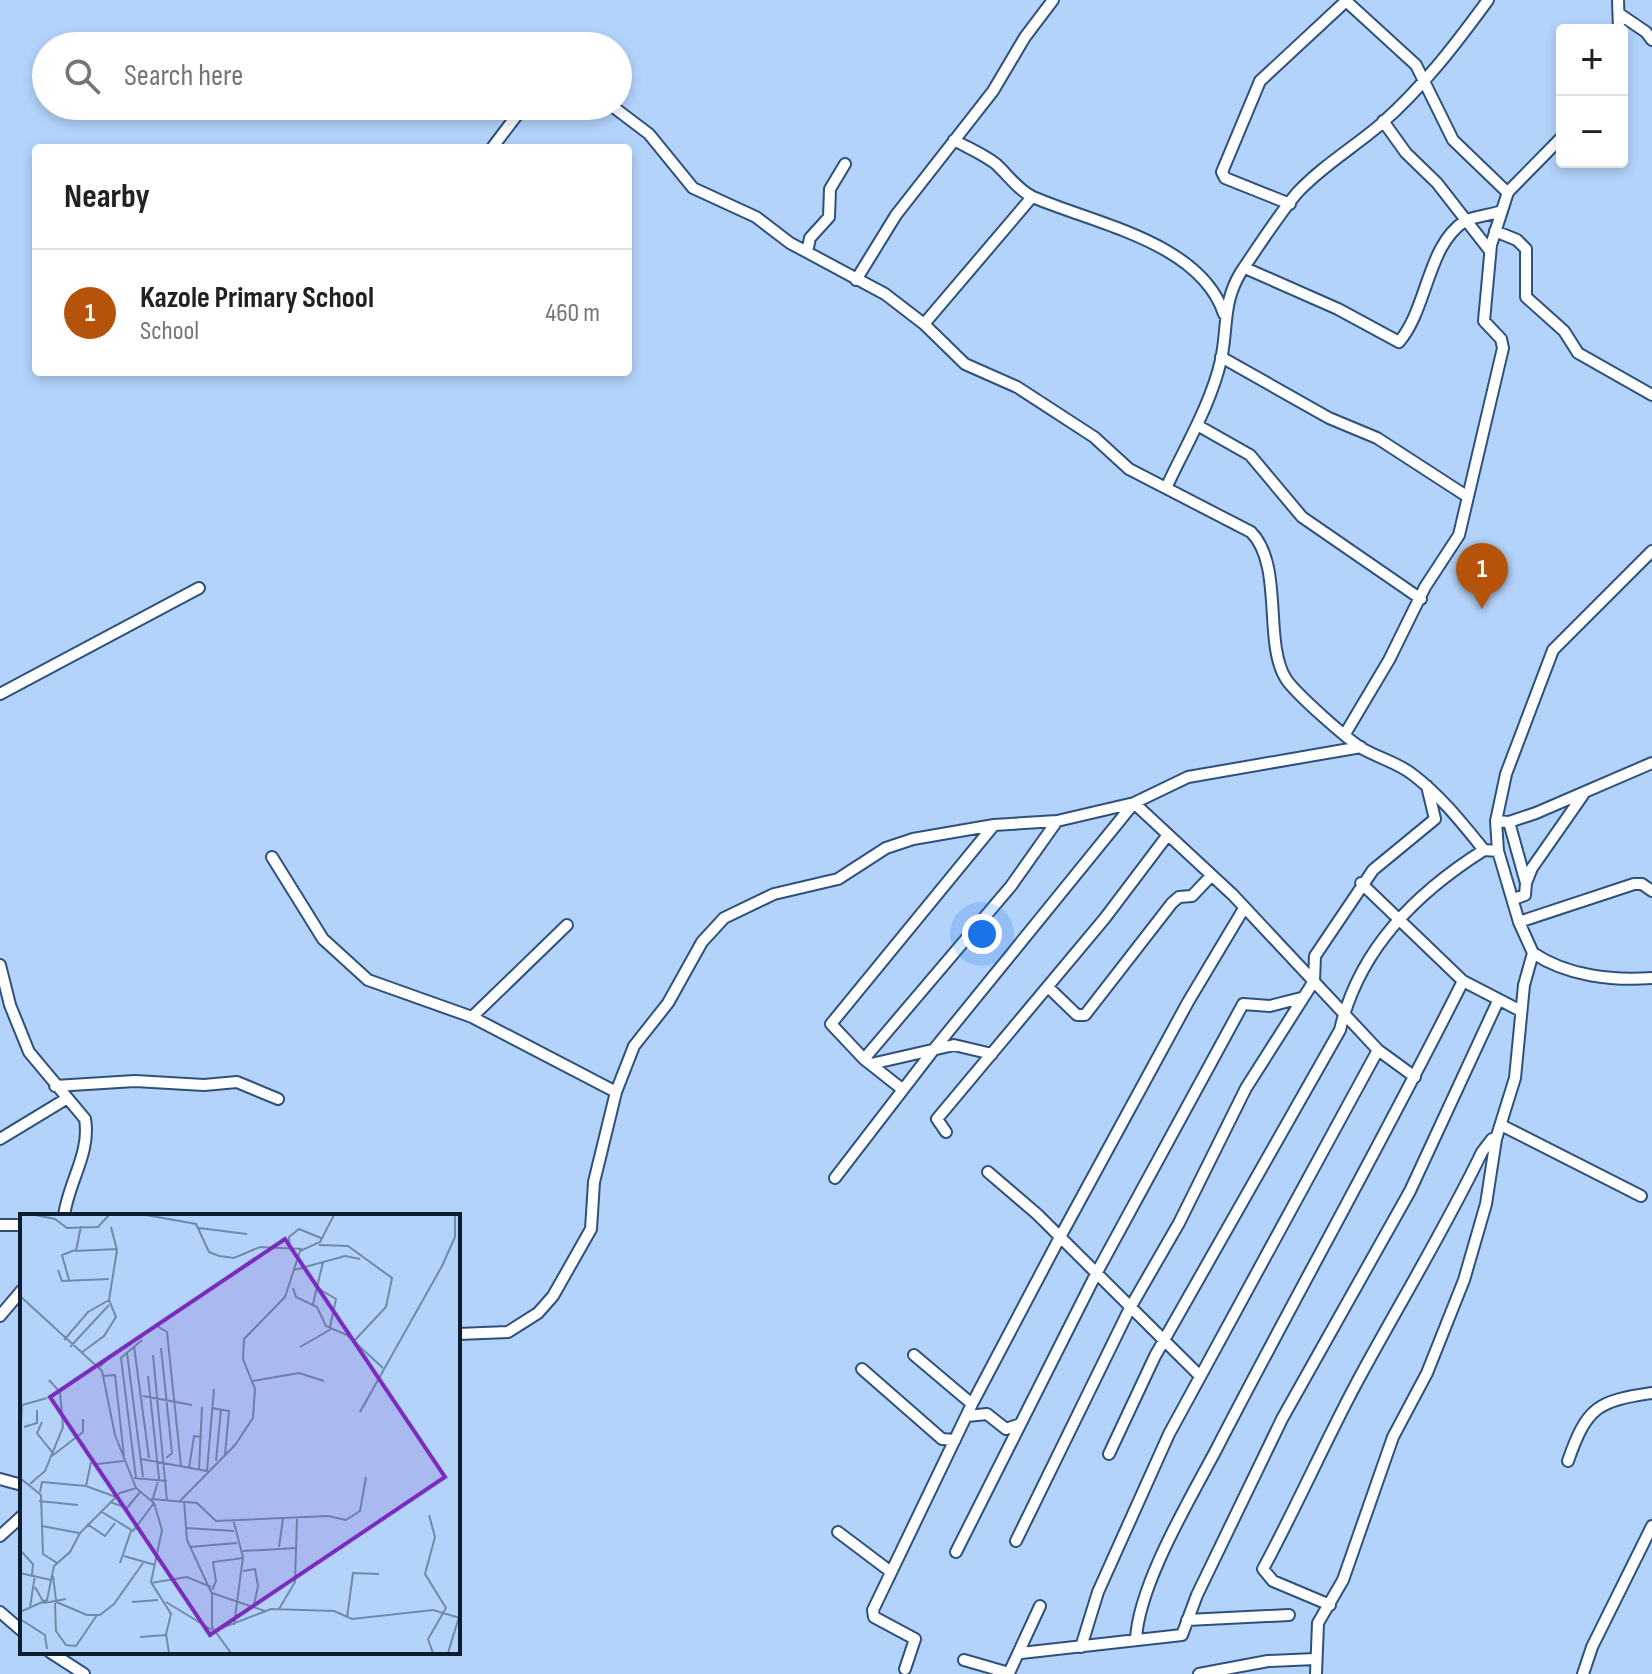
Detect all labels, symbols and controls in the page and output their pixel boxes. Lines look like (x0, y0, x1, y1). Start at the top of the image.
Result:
map controls (1556, 24, 1628, 168)
button: + (1556, 24, 1628, 96)
search box (32, 32, 632, 120)
icon: search (60, 54, 104, 98)
text: Search here (124, 58, 243, 94)
button: − (1556, 96, 1628, 168)
text: Nearby (64, 176, 150, 217)
text: Kazole Primary School (140, 280, 374, 316)
text: 1 (85, 298, 95, 329)
text: 460 m (545, 298, 600, 329)
text: School (140, 316, 199, 347)
pin: 1 (1456, 543, 1508, 609)
your location (962, 914, 1002, 954)
inset map (20, 1214, 460, 1654)

